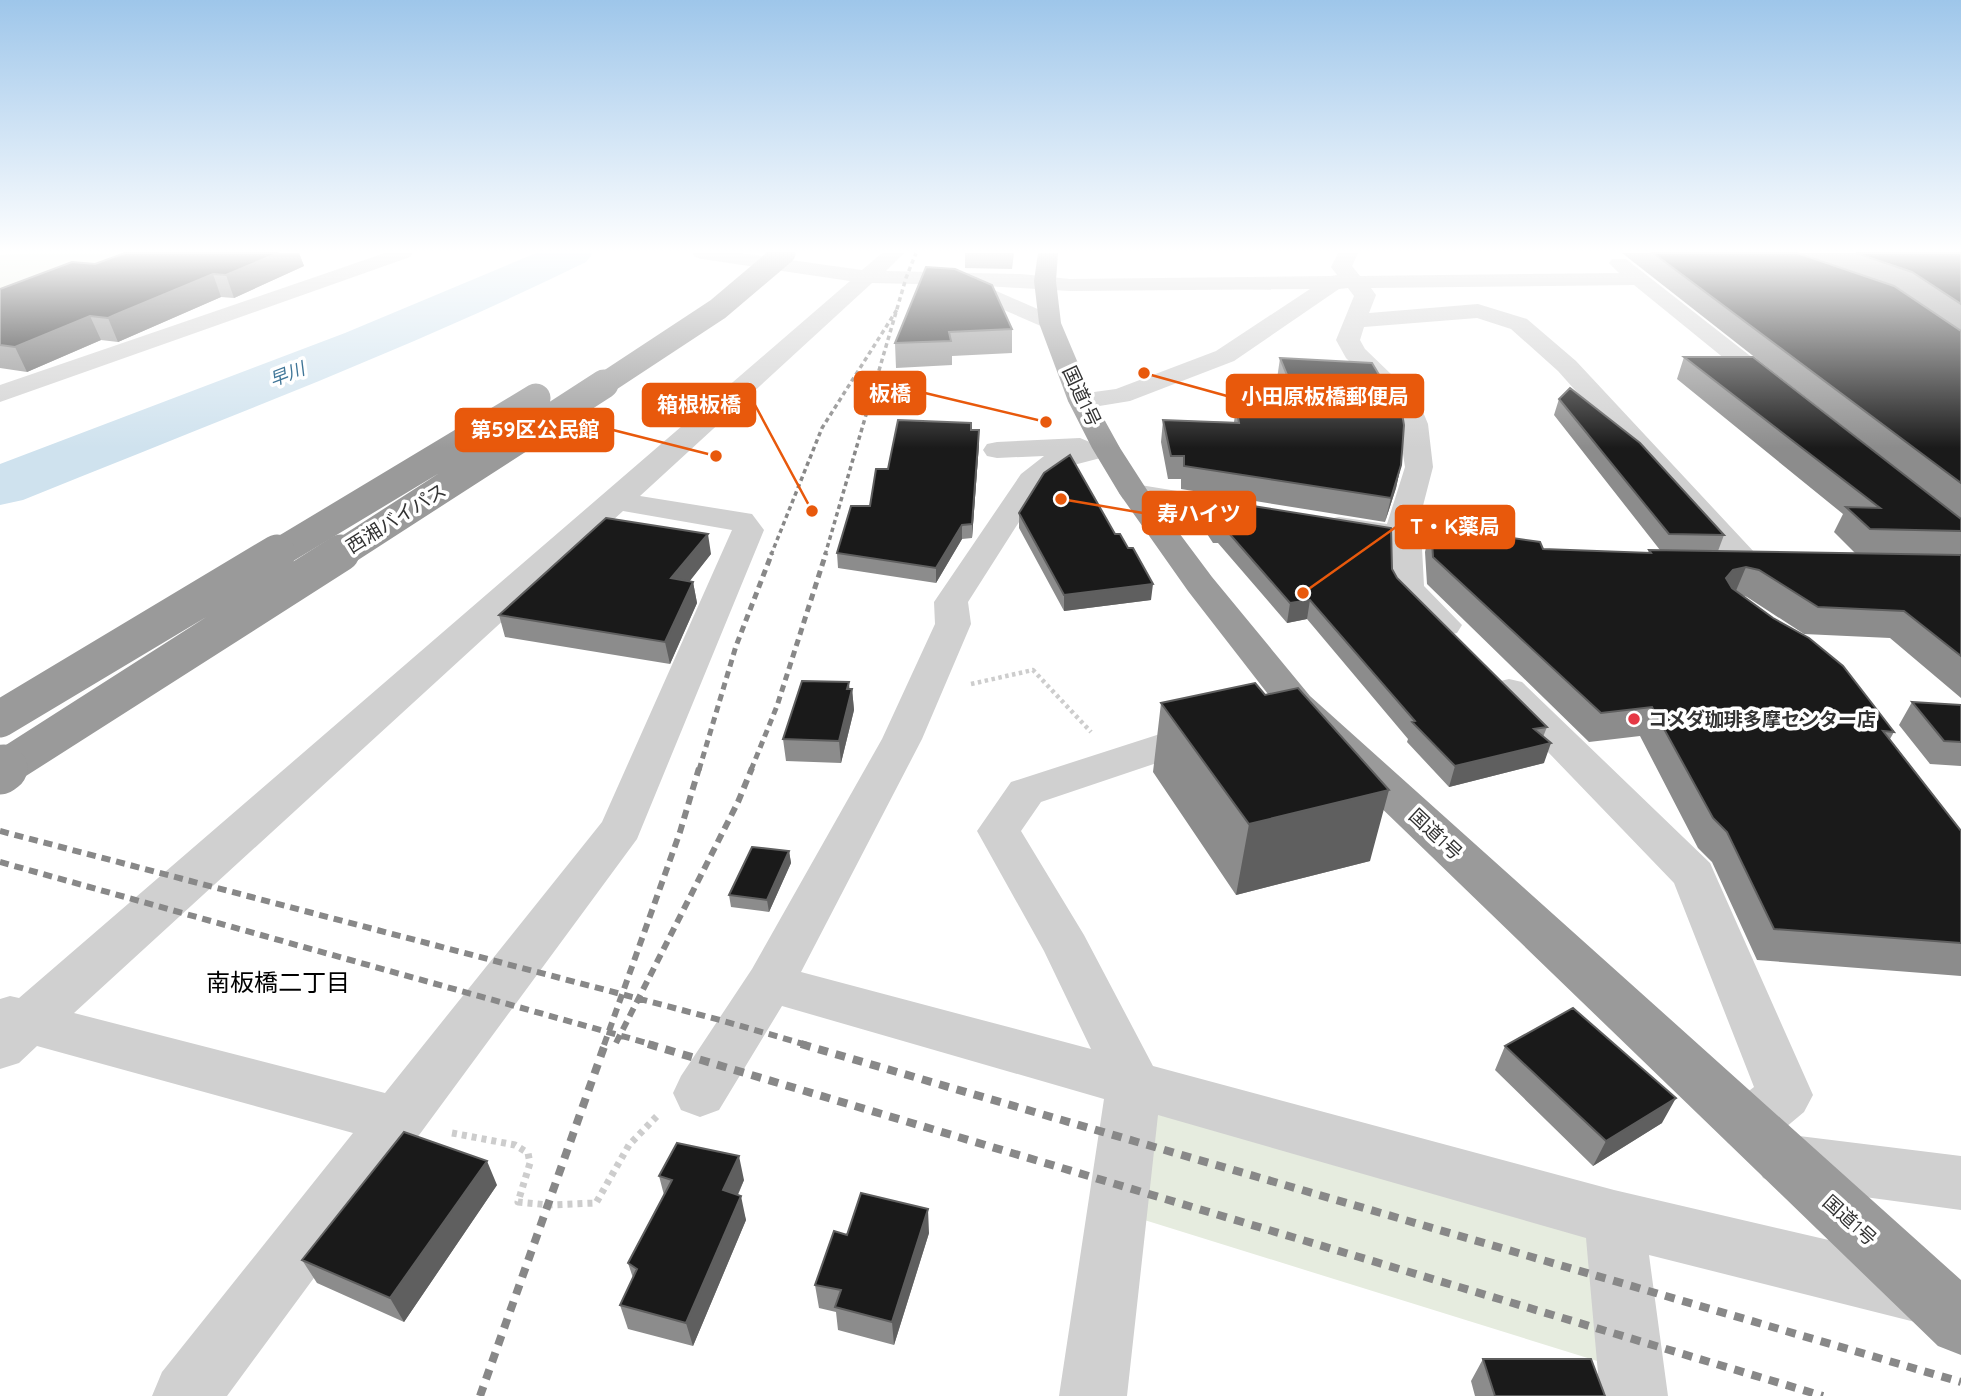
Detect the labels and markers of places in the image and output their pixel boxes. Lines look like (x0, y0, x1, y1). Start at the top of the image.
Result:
callout: 板橋 (855, 372, 925, 414)
callout: 小田原板橋郵便局 (1227, 375, 1423, 417)
callout: 箱根板橋 (643, 384, 755, 426)
callout: 第59区公民館 (456, 409, 613, 451)
callout: 寿ハイツ (1143, 492, 1255, 534)
callout: T・K薬局 (1396, 506, 1514, 548)
place label: コメダ珈琲多摩センター店 (1648, 707, 1876, 731)
marker: コメダ珈琲多摩センター店 (1626, 711, 1642, 727)

